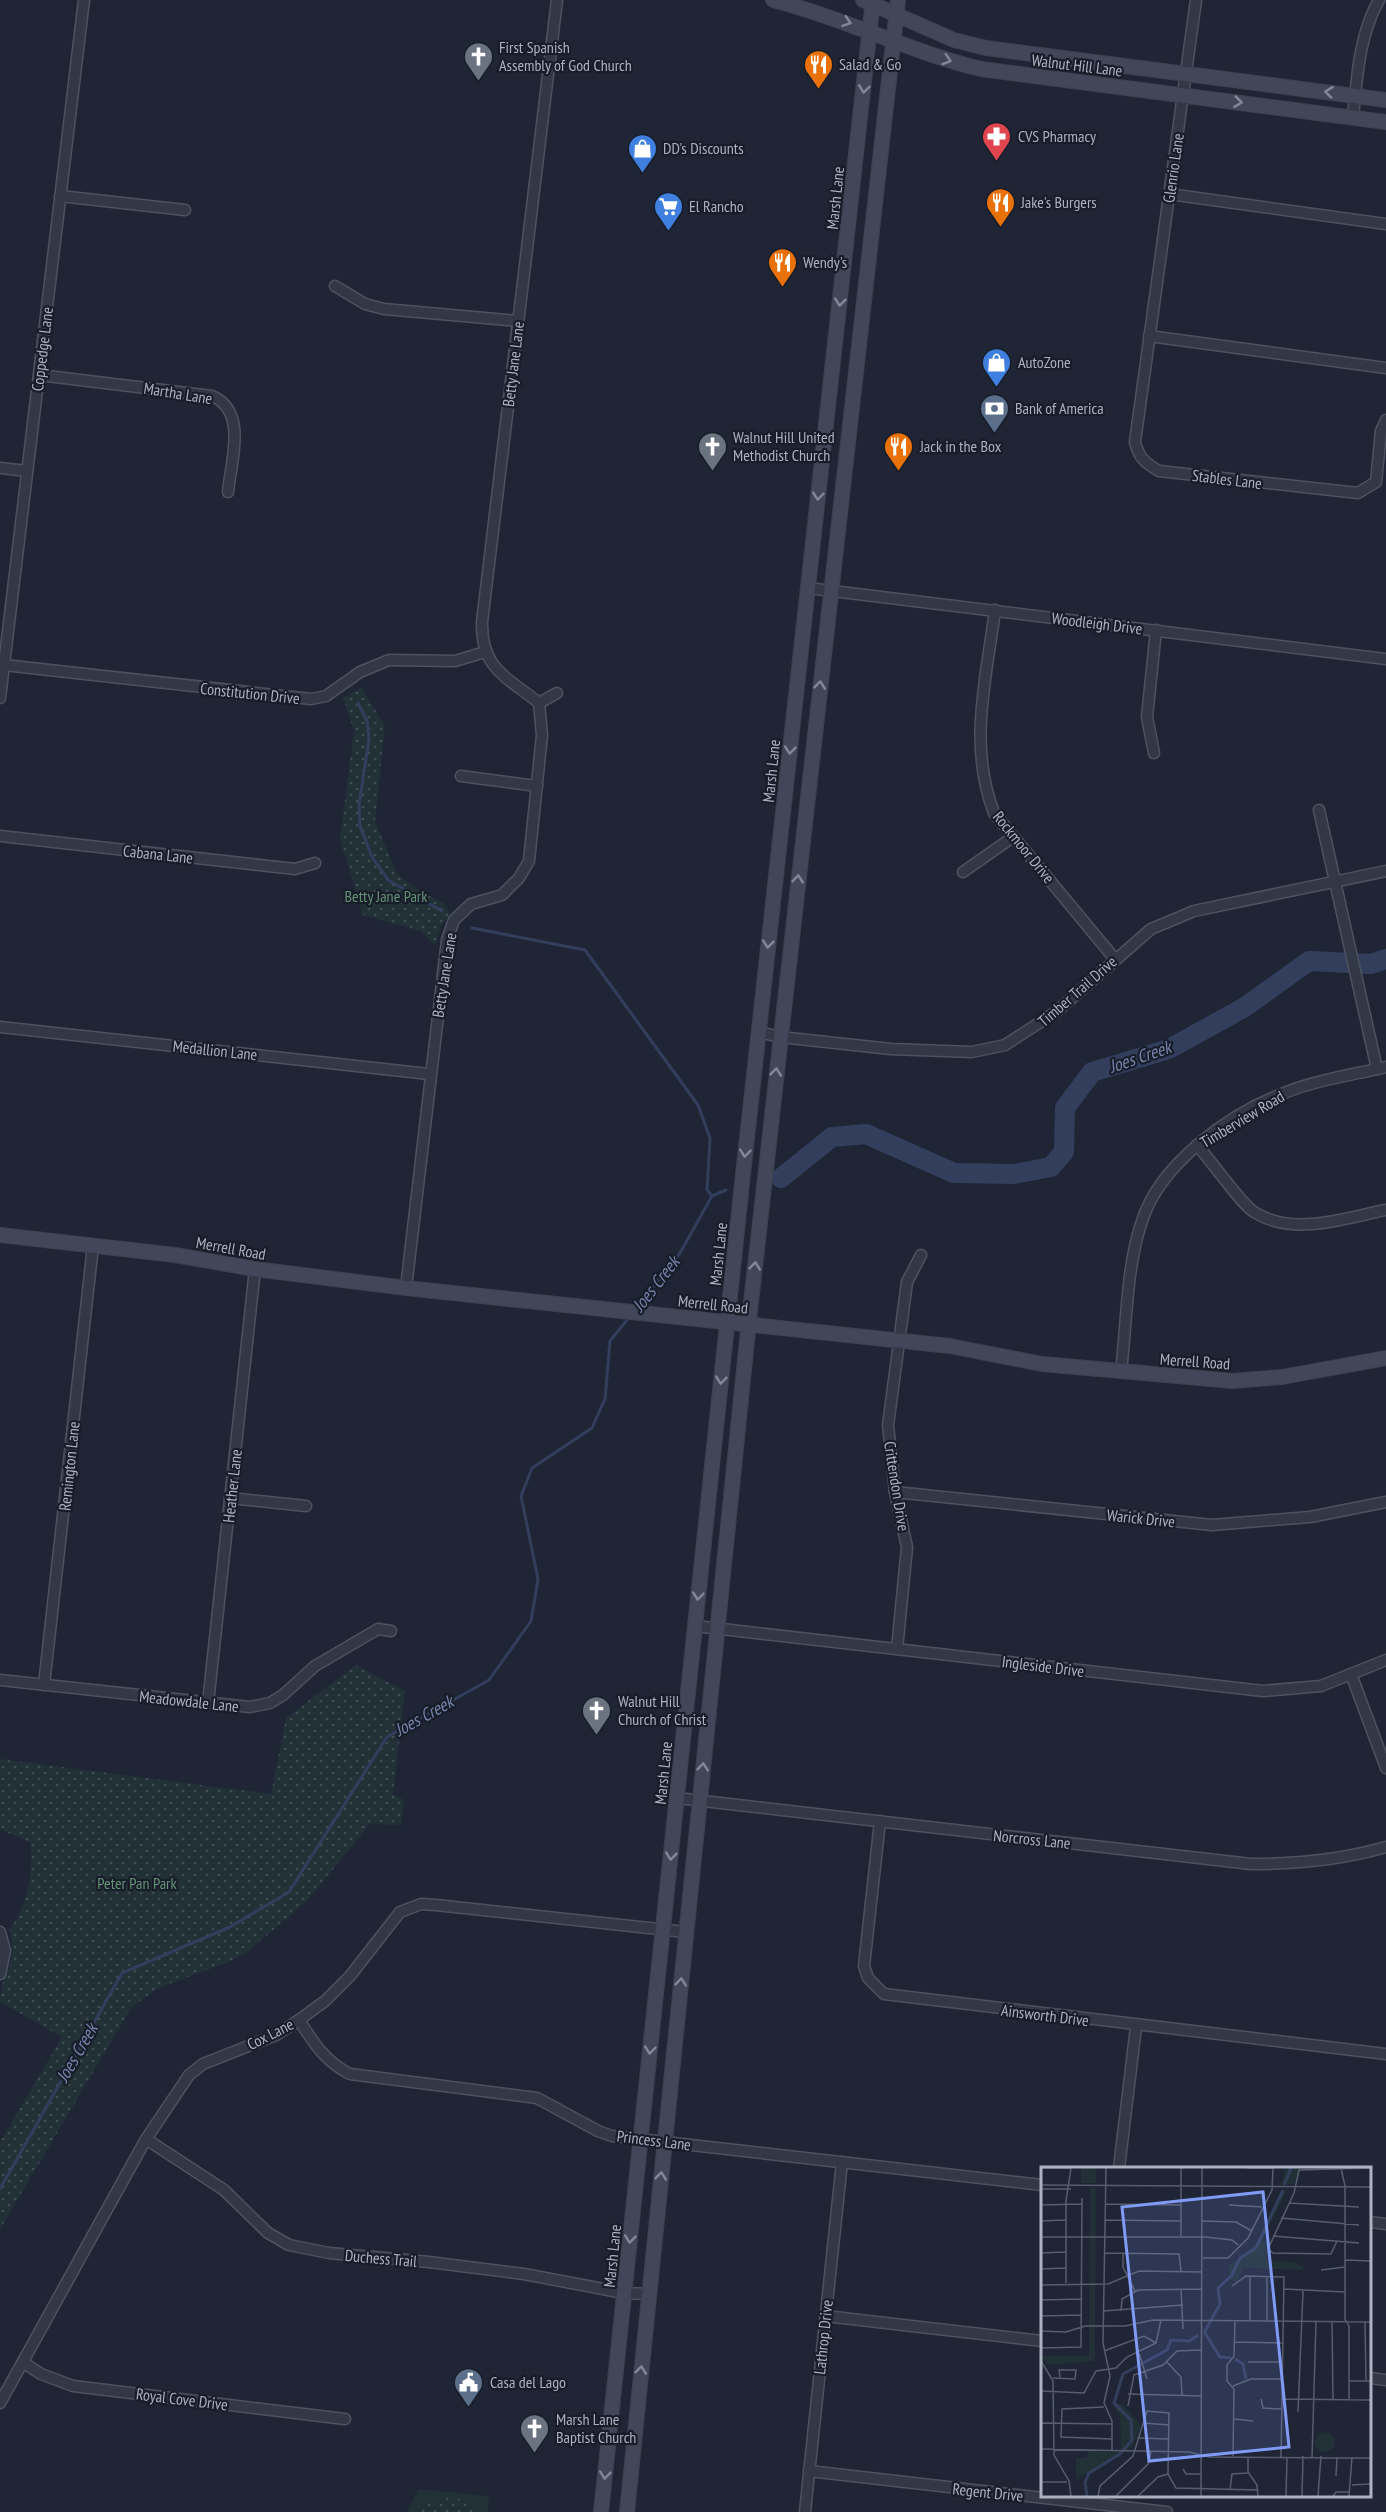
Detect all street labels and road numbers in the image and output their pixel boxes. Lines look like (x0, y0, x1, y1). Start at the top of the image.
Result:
street label: Walnut Hill Lane (1030, 50, 1124, 80)
street label: Glenrio Lane (1158, 132, 1188, 204)
street label: Marsh Lane (822, 165, 848, 231)
street label: Coppedge Lane (27, 306, 57, 392)
street label: Betty Jane Lane (498, 320, 528, 408)
street label: Martha Lane (142, 378, 214, 408)
street label: Stables Lane (1191, 465, 1263, 493)
street label: Woodleigh Drive (1051, 608, 1143, 638)
street label: Constitution Drive (199, 678, 301, 708)
street label: Marsh Lane (758, 738, 784, 804)
street label: Rockmoor Drive (989, 807, 1059, 887)
street label: Cabana Lane (122, 840, 194, 868)
street label: Betty Jane Lane (427, 931, 461, 1019)
street label: Timber Trail Drive (1033, 951, 1121, 1031)
street label: Medallion Lane (172, 1036, 258, 1064)
street label: Timberview Road (1196, 1086, 1288, 1152)
street label: Marsh Lane (705, 1221, 731, 1287)
street label: Merrell Road (195, 1232, 267, 1264)
street label: Merrell Road (677, 1290, 749, 1318)
street label: Merrell Road (1159, 1349, 1231, 1373)
street label: Remington Lane (54, 1420, 84, 1512)
street label: Crittendon Drive (880, 1440, 914, 1532)
street label: Heather Lane (218, 1448, 246, 1524)
street label: Warick Drive (1106, 1504, 1176, 1532)
street label: Ingleside Drive (1001, 1651, 1085, 1681)
street label: Meadowdale Lane (138, 1686, 240, 1716)
street label: Marsh Lane (650, 1740, 676, 1806)
street label: Norcross Lane (992, 1825, 1072, 1853)
street label: Ainsworth Drive (1000, 2000, 1090, 2030)
street label: Cox Lane (243, 2014, 297, 2054)
street label: Princess Lane (616, 2126, 692, 2154)
street label: Marsh Lane (599, 2223, 625, 2289)
street label: Duchess Trail (344, 2245, 418, 2271)
street label: Lathrop Drive (809, 2299, 837, 2375)
street label: Royal Cove Drive (135, 2383, 229, 2415)
street label: Regent Drive (952, 2478, 1024, 2506)

